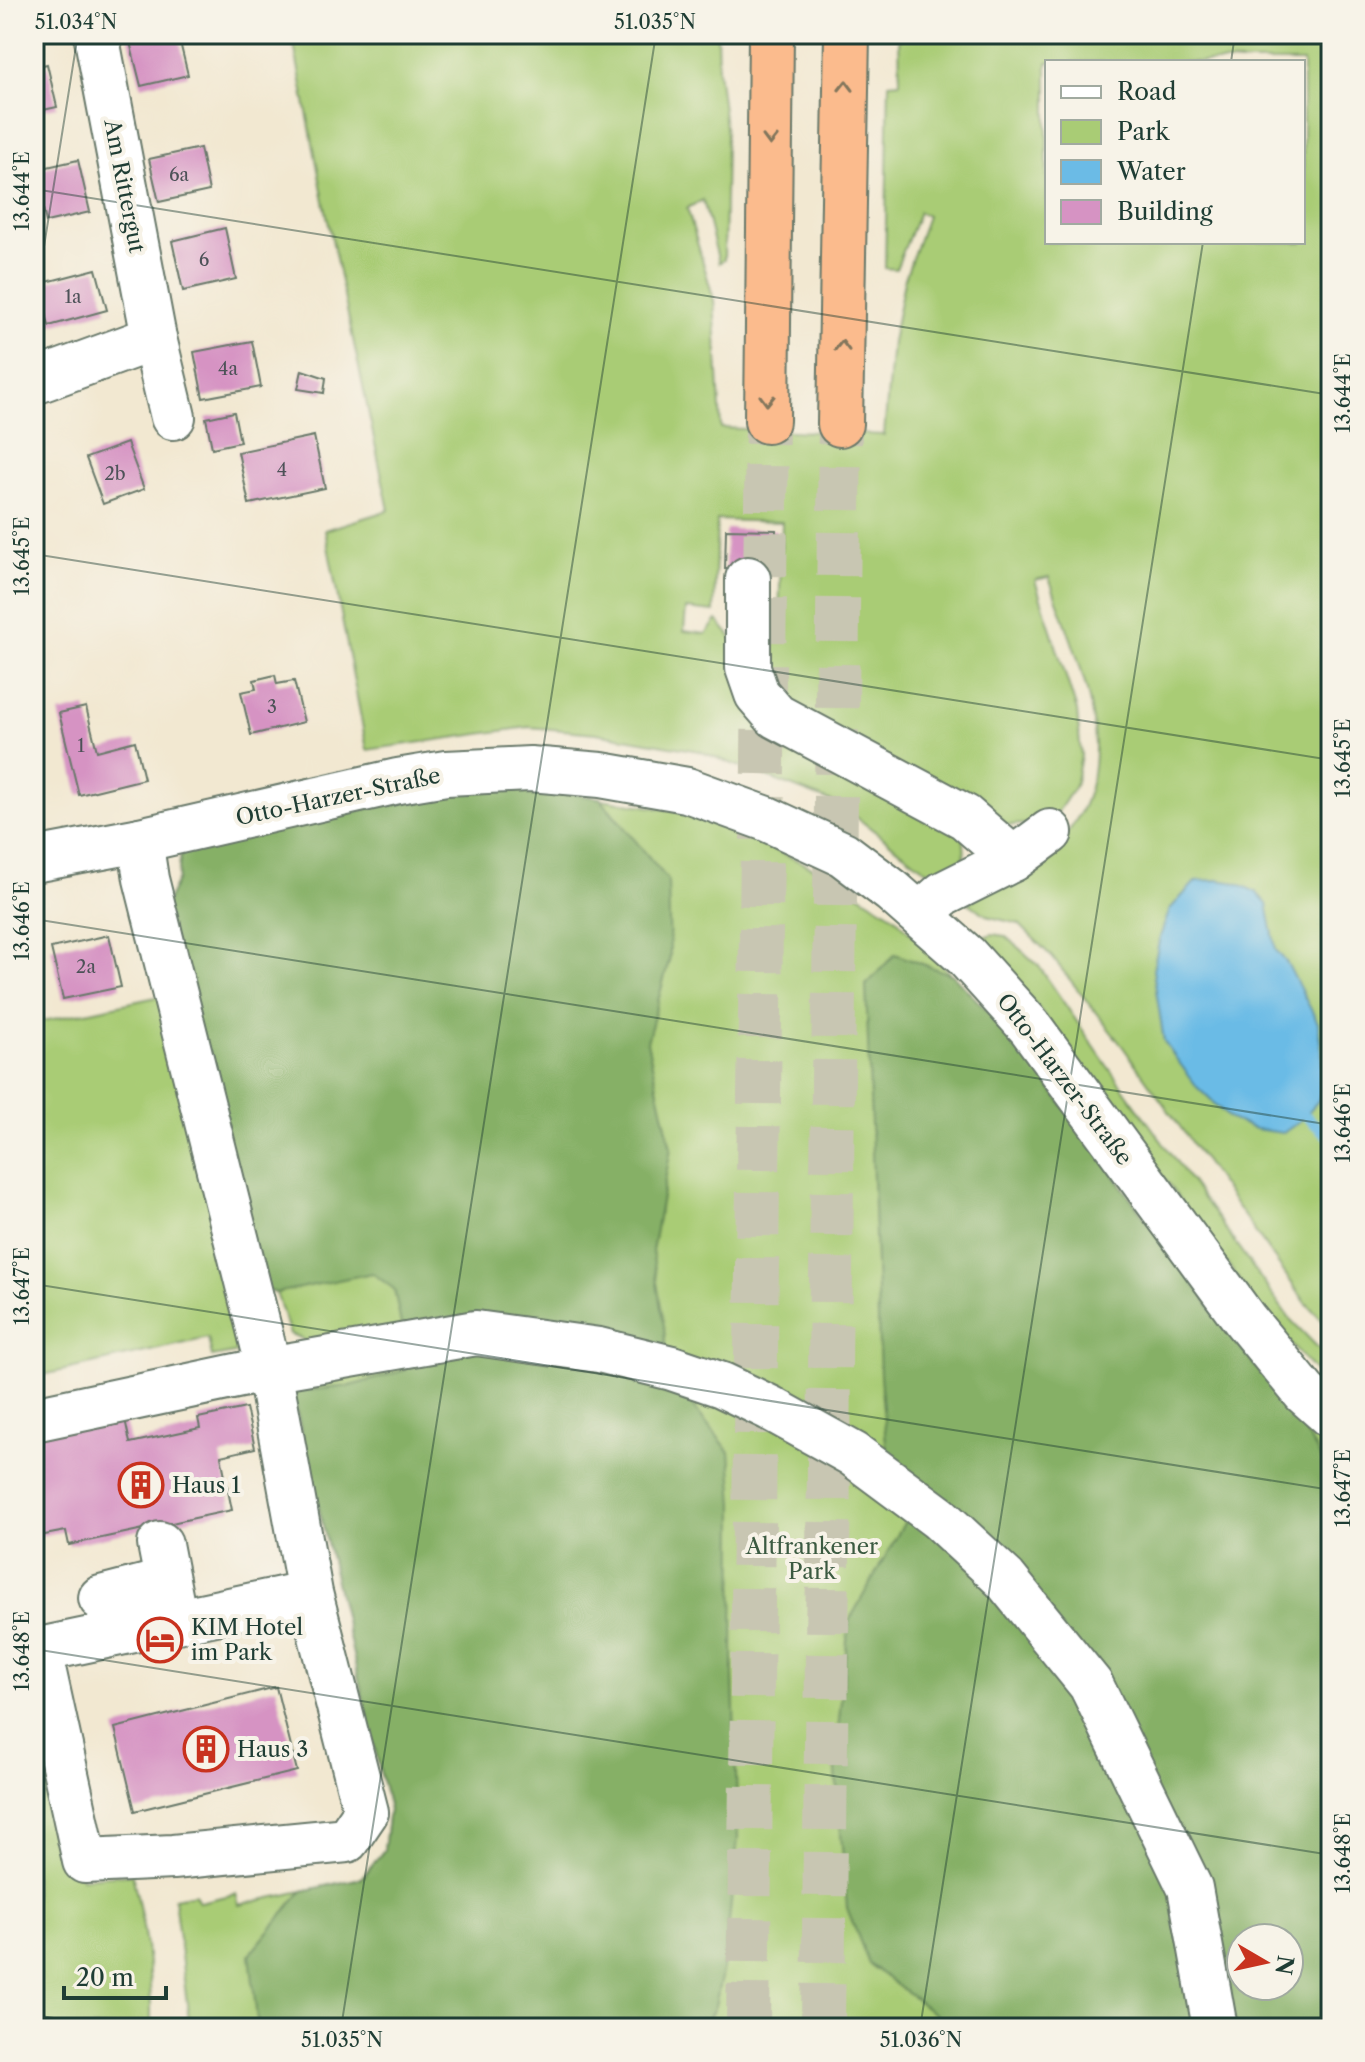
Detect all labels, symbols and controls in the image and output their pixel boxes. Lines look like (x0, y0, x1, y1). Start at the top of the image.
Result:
text: 51.034°N (35, 10, 117, 34)
text: 51.035°N (614, 10, 696, 34)
legend (1045, 60, 1305, 244)
text: Road (1117, 77, 1177, 106)
one-way arrow (838, 79, 855, 92)
street label: Am Rittergut (98, 116, 151, 255)
text: Park (1117, 117, 1170, 146)
one-way arrow (761, 134, 778, 147)
text: 13.644°E (10, 151, 34, 231)
text: Water (1116, 157, 1186, 186)
house number: 6a (169, 164, 190, 186)
text: Building (1117, 197, 1213, 226)
house number: 6 (199, 249, 209, 271)
house number: 1a (64, 286, 82, 308)
one-way arrow (833, 339, 850, 352)
text: 13.644°E (1331, 353, 1355, 433)
house number: 4a (218, 358, 238, 380)
one-way arrow (758, 394, 776, 407)
house number: 4 (277, 459, 287, 481)
house number: 2b (104, 463, 126, 485)
text: 13.645°E (10, 516, 34, 596)
house number: 3 (267, 696, 277, 718)
text: 13.645°E (1331, 718, 1355, 798)
house number: 1 (77, 735, 85, 757)
street label: Otto-Harzer-Straße (233, 762, 443, 831)
text: 13.646°E (10, 881, 34, 961)
house number: 2a (76, 956, 96, 978)
street label: Otto-Harzer-Straße (991, 988, 1138, 1171)
text: 13.646°E (1331, 1083, 1355, 1163)
text: 13.647°E (10, 1247, 34, 1325)
text: 13.647°E (1331, 1449, 1355, 1527)
building icon: Haus 1 (117, 1461, 165, 1509)
place label: Haus 1 (172, 1472, 241, 1499)
park label: Altfrankener Park (745, 1533, 878, 1585)
text: 13.648°E (10, 1611, 34, 1691)
place label: KIM Hotel im Park (191, 1614, 303, 1666)
hotel icon: KIM Hotel im Park (136, 1616, 184, 1664)
building icon: Haus 3 (182, 1725, 230, 1773)
place label: Haus 3 (237, 1736, 308, 1763)
text: 13.648°E (1331, 1813, 1355, 1893)
north arrow (1225, 1922, 1305, 2002)
scale bar (64, 1950, 166, 2000)
text: N (1269, 1953, 1299, 1977)
text: 20 m (76, 1963, 134, 1992)
text: 51.035°N (301, 2028, 383, 2052)
text: 51.036°N (880, 2028, 962, 2052)

